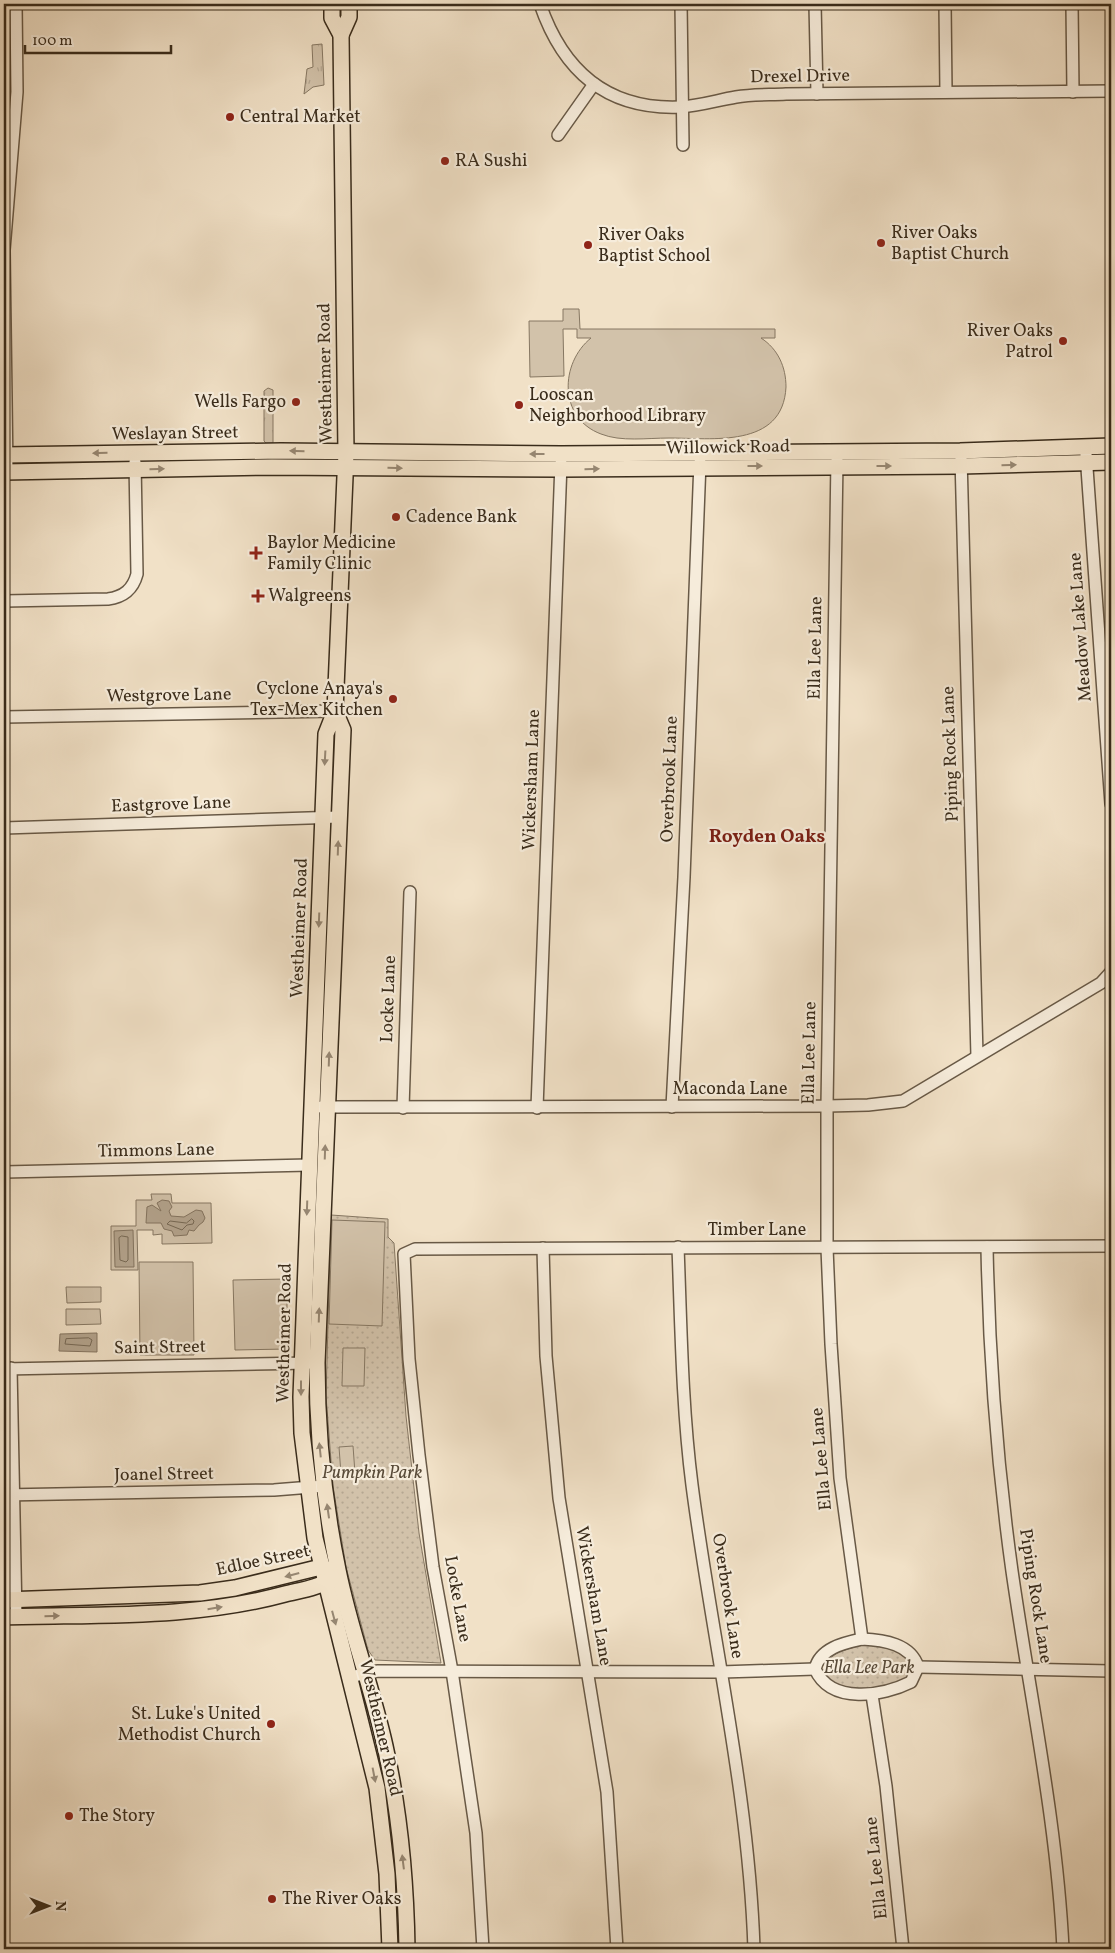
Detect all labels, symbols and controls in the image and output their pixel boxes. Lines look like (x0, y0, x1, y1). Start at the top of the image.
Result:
scale bar (25, 22, 171, 54)
text: 100 m (32, 31, 72, 52)
street label: Drexel Drive (750, 64, 850, 90)
place label: Central Market (240, 105, 361, 130)
marker: Central Market (224, 111, 236, 123)
place label: RA Sushi (455, 149, 528, 174)
marker: RA Sushi (439, 155, 451, 167)
place label: River Oaks Baptist Church (891, 221, 1010, 267)
place label: River Oaks Baptist School (598, 223, 710, 269)
marker: River Oaks Baptist Church (875, 237, 887, 249)
marker: River Oaks Baptist School (582, 239, 594, 251)
street label: Westheimer Road (312, 303, 340, 443)
place label: River Oaks Patrol (967, 319, 1053, 365)
marker: River Oaks Patrol (1057, 335, 1069, 347)
place label: Looscan Neighborhood Library (529, 383, 706, 429)
place label: Wells Fargo (194, 390, 286, 415)
marker: Wells Fargo (290, 396, 302, 408)
marker: Looscan Neighborhood Library (513, 399, 525, 411)
street label: Weslayan Street (111, 420, 239, 448)
street label: Willowick Road (666, 434, 790, 462)
one-way arrow (289, 447, 305, 455)
one-way arrow (92, 450, 108, 458)
one-way arrow (529, 450, 545, 458)
one-way arrow (1002, 460, 1018, 468)
one-way arrow (747, 462, 763, 470)
one-way arrow (877, 462, 893, 470)
one-way arrow (387, 464, 403, 472)
one-way arrow (150, 465, 166, 473)
one-way arrow (584, 465, 600, 473)
place label: Cadence Bank (406, 505, 517, 530)
marker: Cadence Bank (390, 511, 402, 523)
place label: Baylor Medicine Family Clinic (267, 531, 396, 577)
marker: Baylor Medicine Family Clinic (249, 546, 263, 560)
street label: Meadow Lake Lane (1063, 552, 1099, 702)
place label: Walgreens (268, 584, 351, 609)
marker: Walgreens (252, 590, 264, 602)
street label: Ella Lee Lane (803, 596, 829, 700)
place label: Cyclone Anaya's Tex-Mex Kitchen (250, 677, 383, 723)
street label: Westgrove Lane (106, 682, 232, 710)
street label: Piping Rock Lane (936, 686, 966, 822)
marker: Cyclone Anaya's Tex-Mex Kitchen (387, 693, 399, 705)
street label: Wickersham Lane (517, 709, 547, 851)
street label: Overbrook Lane (655, 715, 685, 843)
one-way arrow (321, 750, 329, 766)
street label: Eastgrove Lane (111, 790, 231, 820)
district label: Royden Oaks (709, 824, 825, 850)
one-way arrow (334, 840, 342, 856)
street label: Westheimer Road (285, 858, 315, 998)
one-way arrow (314, 912, 322, 928)
street label: Locke Lane (375, 955, 403, 1043)
street label: Ella Lee Lane (797, 1001, 823, 1105)
one-way arrow (326, 1051, 334, 1067)
street label: Maconda Lane (672, 1077, 788, 1102)
street label: Timmons Lane (97, 1137, 215, 1165)
one-way arrow (322, 1143, 330, 1159)
one-way arrow (303, 1200, 311, 1216)
street label: Timber Lane (708, 1218, 806, 1243)
street label: Westheimer Road (271, 1263, 299, 1403)
one-way arrow (315, 1306, 323, 1322)
street label: Saint Street (114, 1335, 206, 1361)
one-way arrow (297, 1380, 305, 1396)
street label: Ella Lee Lane (805, 1406, 839, 1512)
one-way arrow (316, 1442, 324, 1458)
park label: Pumpkin Park (322, 1461, 422, 1486)
street label: Joanel Street (114, 1462, 214, 1488)
one-way arrow (323, 1502, 331, 1518)
street label: Wickersham Lane (568, 1524, 618, 1668)
street label: Piping Rock Lane (1012, 1527, 1058, 1665)
street label: Overbrook Lane (705, 1531, 749, 1661)
street label: Edloe Street (214, 1539, 312, 1583)
street label: Locke Lane (437, 1554, 477, 1644)
one-way arrow (284, 1572, 299, 1580)
one-way arrow (207, 1604, 223, 1612)
one-way arrow (330, 1610, 338, 1625)
one-way arrow (45, 1612, 61, 1620)
park label: Ella Lee Park (823, 1656, 915, 1681)
street label: Westheimer Road (352, 1657, 408, 1799)
place label: St. Luke's United Methodist Church (118, 1702, 261, 1748)
marker: St. Luke's United Methodist Church (265, 1718, 277, 1730)
one-way arrow (370, 1767, 378, 1783)
place label: The Story (79, 1804, 155, 1829)
marker: The Story (63, 1810, 75, 1822)
street label: Ella Lee Lane (859, 1815, 895, 1921)
one-way arrow (399, 1854, 407, 1870)
north arrow (22, 1880, 72, 1930)
place label: The River Oaks (282, 1887, 401, 1912)
marker: The River Oaks (266, 1893, 278, 1905)
text: N (50, 1901, 69, 1911)

